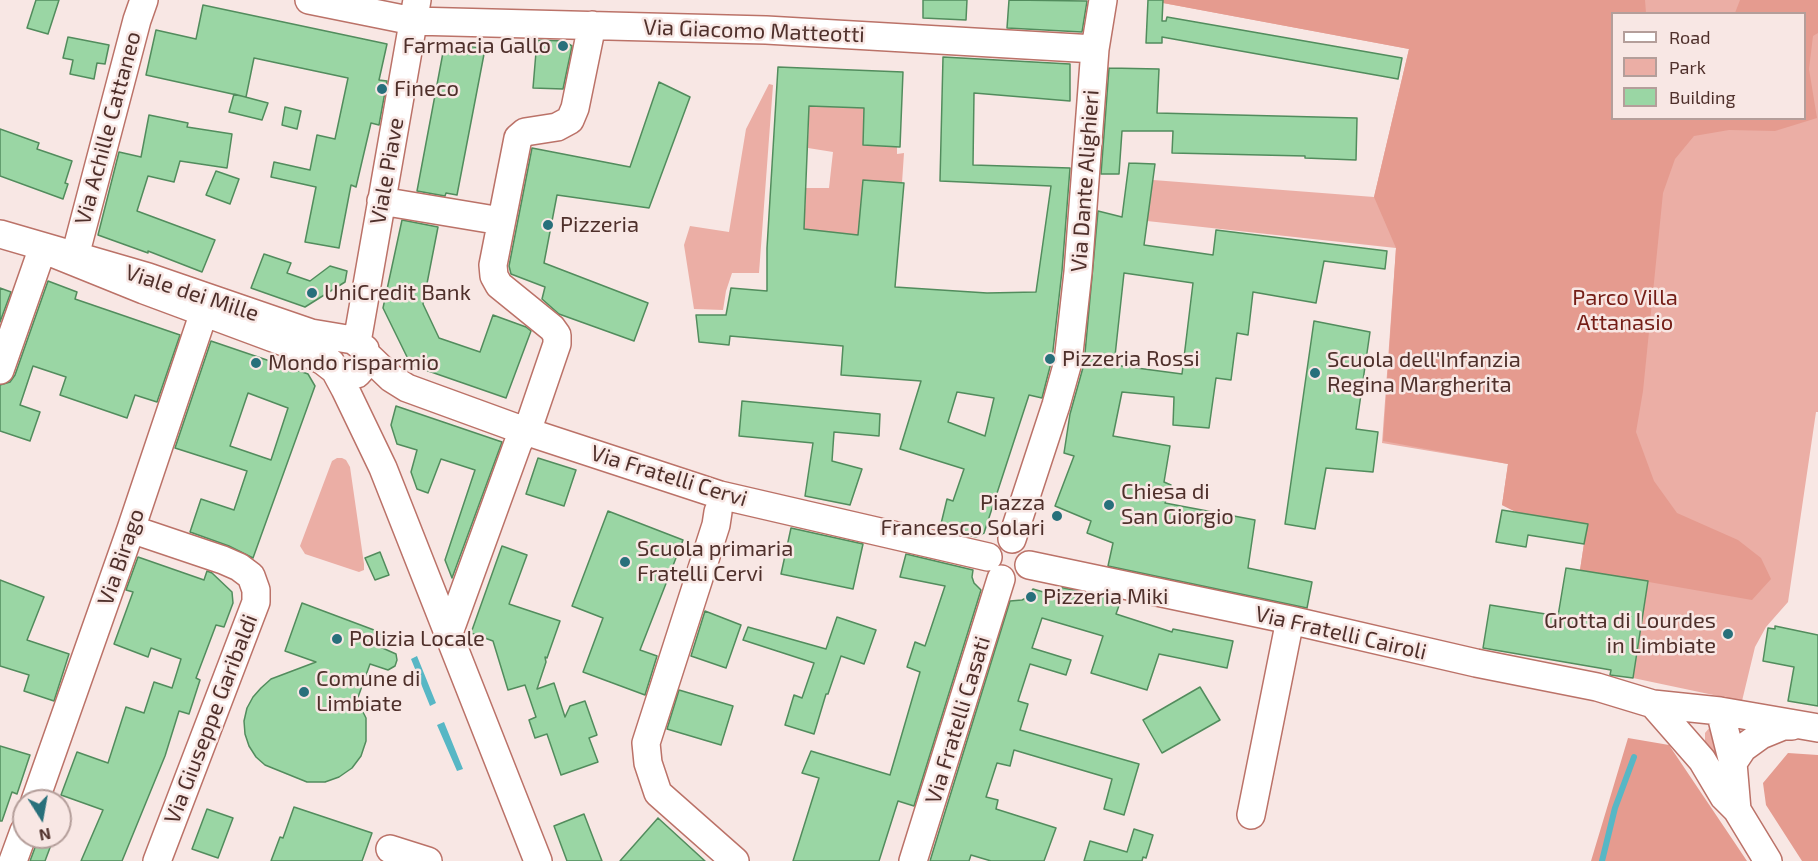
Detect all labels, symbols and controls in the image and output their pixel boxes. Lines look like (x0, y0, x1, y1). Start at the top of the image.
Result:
legend (1611, 12, 1806, 120)
street label: Via Giacomo Matteotti (643, 14, 865, 48)
text: Road (1669, 26, 1710, 48)
street label: Via Achille Cattaneo (70, 29, 146, 227)
place label: Farmacia Gallo (403, 33, 551, 59)
marker: Farmacia Gallo (556, 39, 570, 53)
text: Park (1669, 56, 1706, 78)
place label: Fineco (394, 76, 459, 102)
marker: Fineco (375, 82, 389, 96)
text: Building (1669, 86, 1736, 108)
street label: Via Dante Alighieri (1065, 89, 1105, 273)
street label: Viale Piave (365, 116, 409, 226)
place label: Pizzeria (560, 212, 639, 238)
marker: Pizzeria (541, 218, 555, 232)
street label: Viale dei Mille (122, 259, 262, 327)
place label: UniCredit Bank (324, 280, 471, 306)
park label: Parco Villa Attanasio (1572, 285, 1678, 336)
marker: UniCredit Bank (305, 286, 319, 300)
place label: Pizzeria Rossi (1062, 346, 1200, 372)
place label: Scuola dell'Infanzia Regina Margherita (1327, 347, 1521, 398)
place label: Mondo risparmio (268, 350, 439, 376)
marker: Pizzeria Rossi (1043, 352, 1057, 366)
marker: Mondo risparmio (249, 356, 263, 370)
marker: Scuola dell'Infanzia Regina Margherita (1308, 366, 1322, 380)
street label: Via Fratelli Cervi (588, 440, 750, 512)
place label: Chiesa di San Giorgio (1121, 479, 1234, 530)
place label: Piazza Francesco Solari (881, 490, 1045, 542)
marker: Chiesa di San Giorgio (1102, 498, 1116, 512)
street label: Via Birago (92, 505, 150, 609)
marker: Piazza Francesco Solari (1050, 509, 1064, 523)
place label: Scuola primaria Fratelli Cervi (637, 536, 793, 588)
marker: Scuola primaria Fratelli Cervi (618, 555, 632, 569)
place label: Pizzeria Miki (1043, 584, 1168, 610)
marker: Pizzeria Miki (1024, 590, 1038, 604)
street label: Via Fratelli Cairoli (1253, 600, 1429, 666)
place label: Grotta di Lourdes in Limbiate (1544, 608, 1716, 660)
street label: Via Giuseppe Garibaldi (159, 611, 263, 827)
place label: Polizia Locale (349, 626, 485, 652)
marker: Grotta di Lourdes in Limbiate (1721, 627, 1735, 641)
marker: Polizia Locale (330, 632, 344, 646)
street label: Via Fratelli Casati (920, 633, 996, 807)
place label: Comune di Limbiate (316, 666, 420, 718)
marker: Comune di Limbiate (297, 685, 311, 699)
north arrow (12, 789, 72, 849)
text: N (38, 825, 53, 846)

